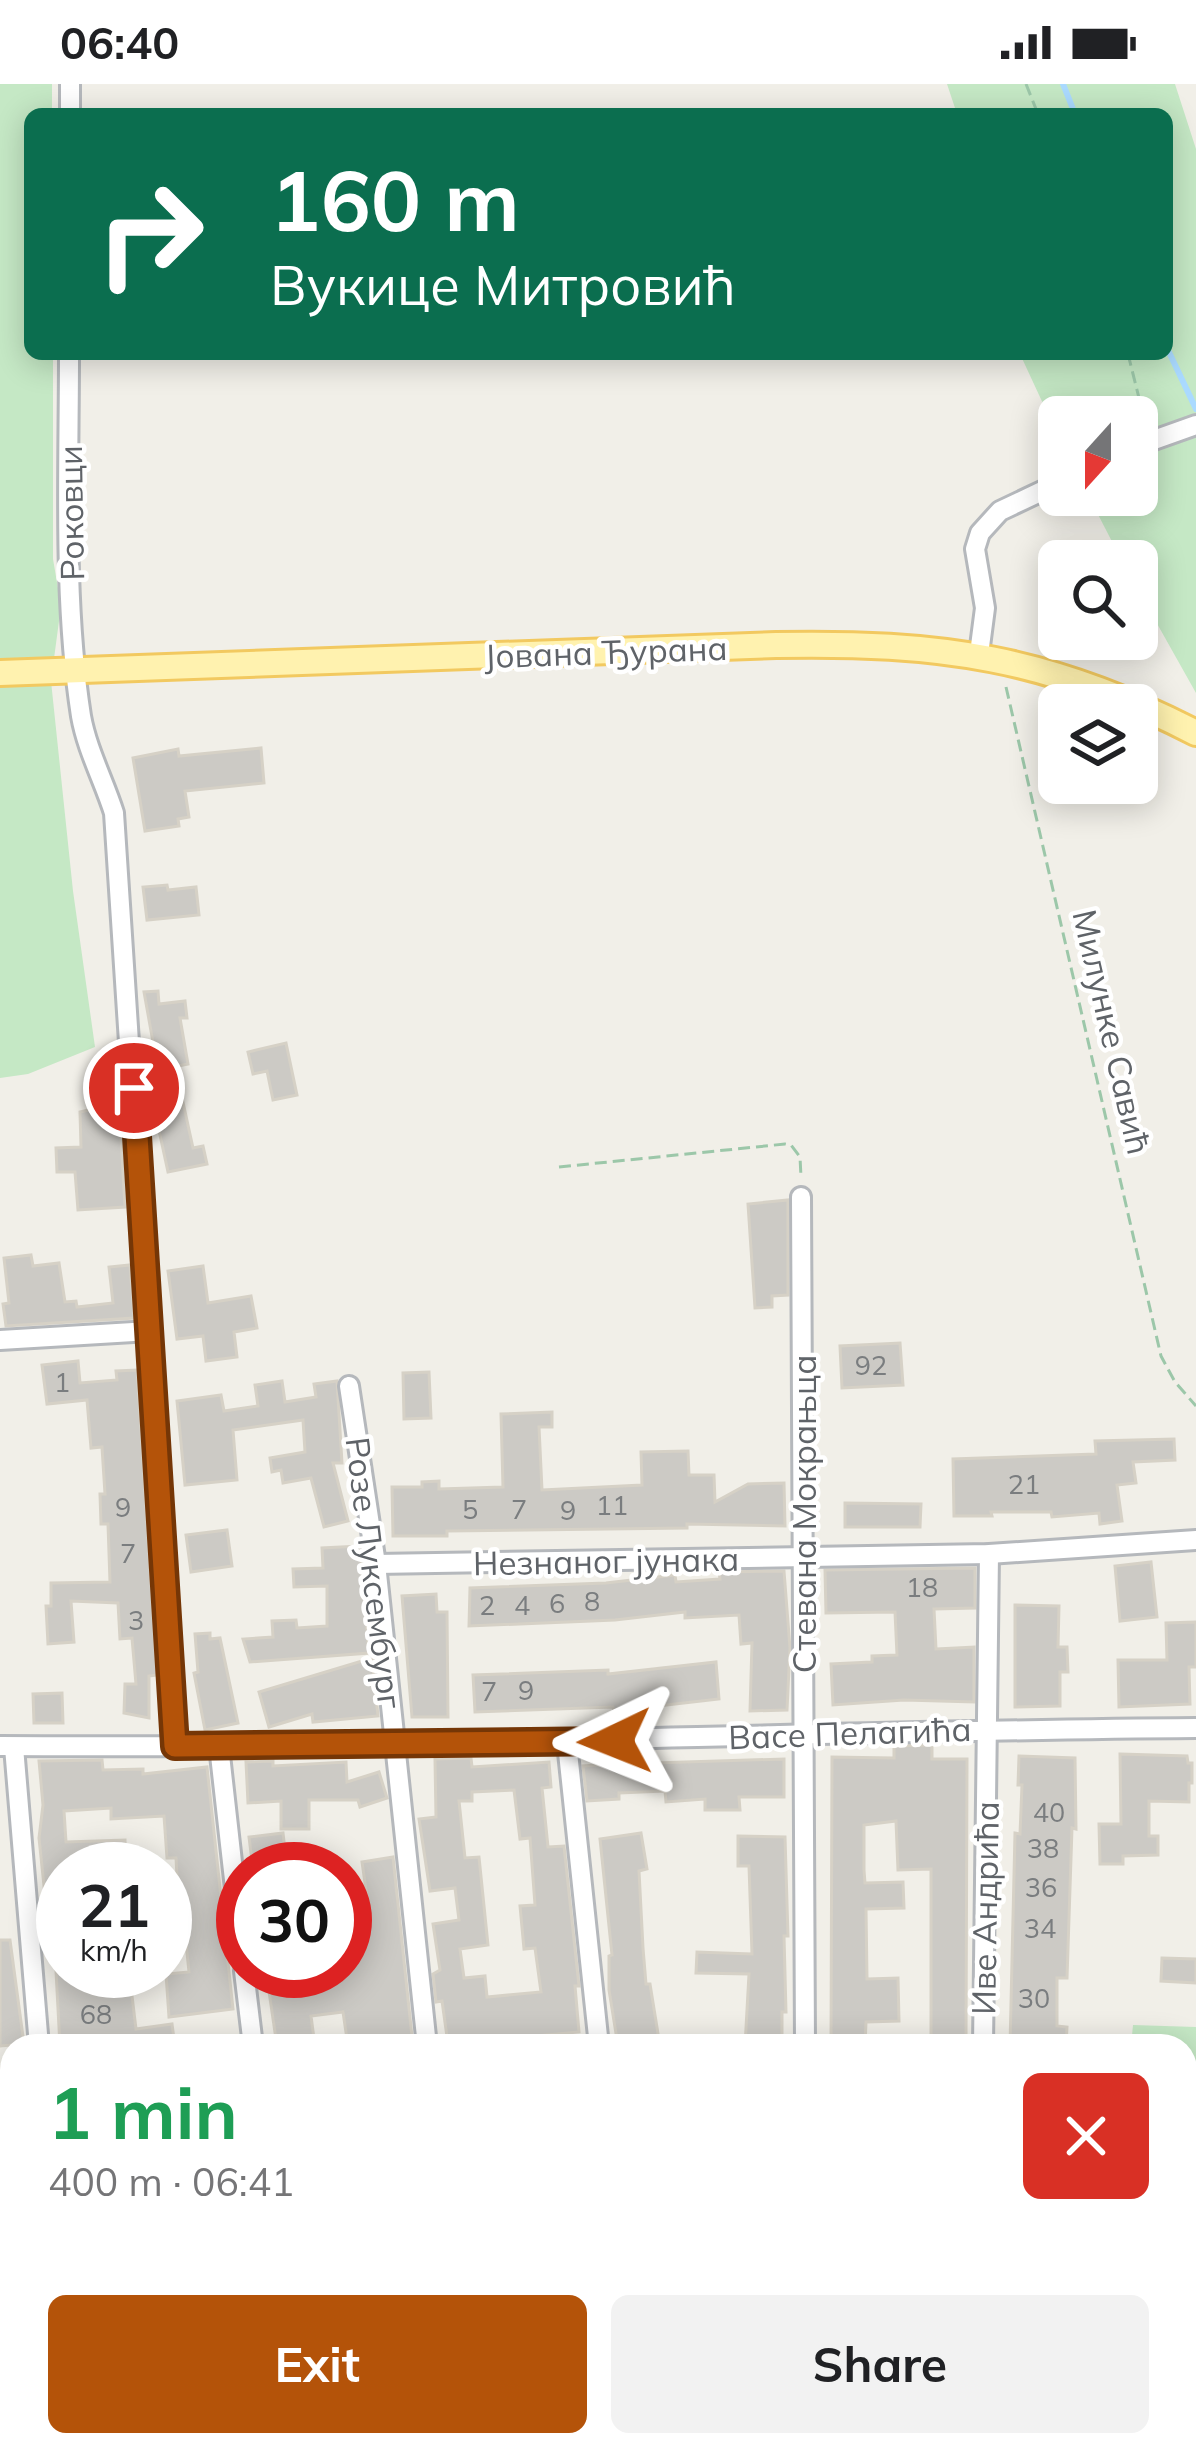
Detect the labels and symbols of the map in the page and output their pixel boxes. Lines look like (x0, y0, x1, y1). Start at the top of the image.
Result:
north arrow (1038, 396, 1158, 516)
street label: Роковци (49, 445, 92, 581)
street label: Јована Ђурана (484, 627, 728, 676)
street label: Милунке Савић (1064, 906, 1161, 1158)
pin (83, 1037, 185, 1139)
house number: 92 (855, 1348, 887, 1382)
street label: Стевана Мокрањца (783, 1355, 824, 1673)
house number: 1 (54, 1365, 70, 1399)
street label: Розе Луксембург (337, 1435, 412, 1711)
house number: 21 (1008, 1467, 1040, 1501)
house number: 11 (596, 1488, 628, 1522)
house number: 9 (115, 1490, 131, 1524)
house number: 5 (462, 1492, 478, 1526)
house number: 7 (511, 1492, 527, 1526)
house number: 9 (560, 1493, 576, 1527)
house number: 7 (120, 1536, 136, 1570)
street label: Незнаног јунака (473, 1538, 739, 1583)
house number: 18 (906, 1570, 938, 1604)
house number: 8 (584, 1584, 600, 1618)
house number: 6 (549, 1586, 565, 1620)
house number: 2 (479, 1588, 495, 1622)
house number: 4 (514, 1588, 530, 1622)
house number: 3 (128, 1603, 144, 1637)
house number: 9 (518, 1673, 534, 1707)
house number: 7 (481, 1674, 497, 1708)
position arrow (552, 1678, 678, 1804)
street label: Васе Пелагића (728, 1708, 972, 1757)
house number: 40 (1033, 1795, 1065, 1829)
street label: Иве Андрића (962, 1801, 1007, 2015)
house number: 38 (1027, 1831, 1059, 1865)
speed limit sign: 30 (216, 1842, 372, 1998)
house number: 36 (1025, 1870, 1057, 1904)
house number: 34 (1024, 1911, 1056, 1945)
house number: 30 (1018, 1981, 1050, 2015)
house number: 68 (80, 1997, 112, 2031)

